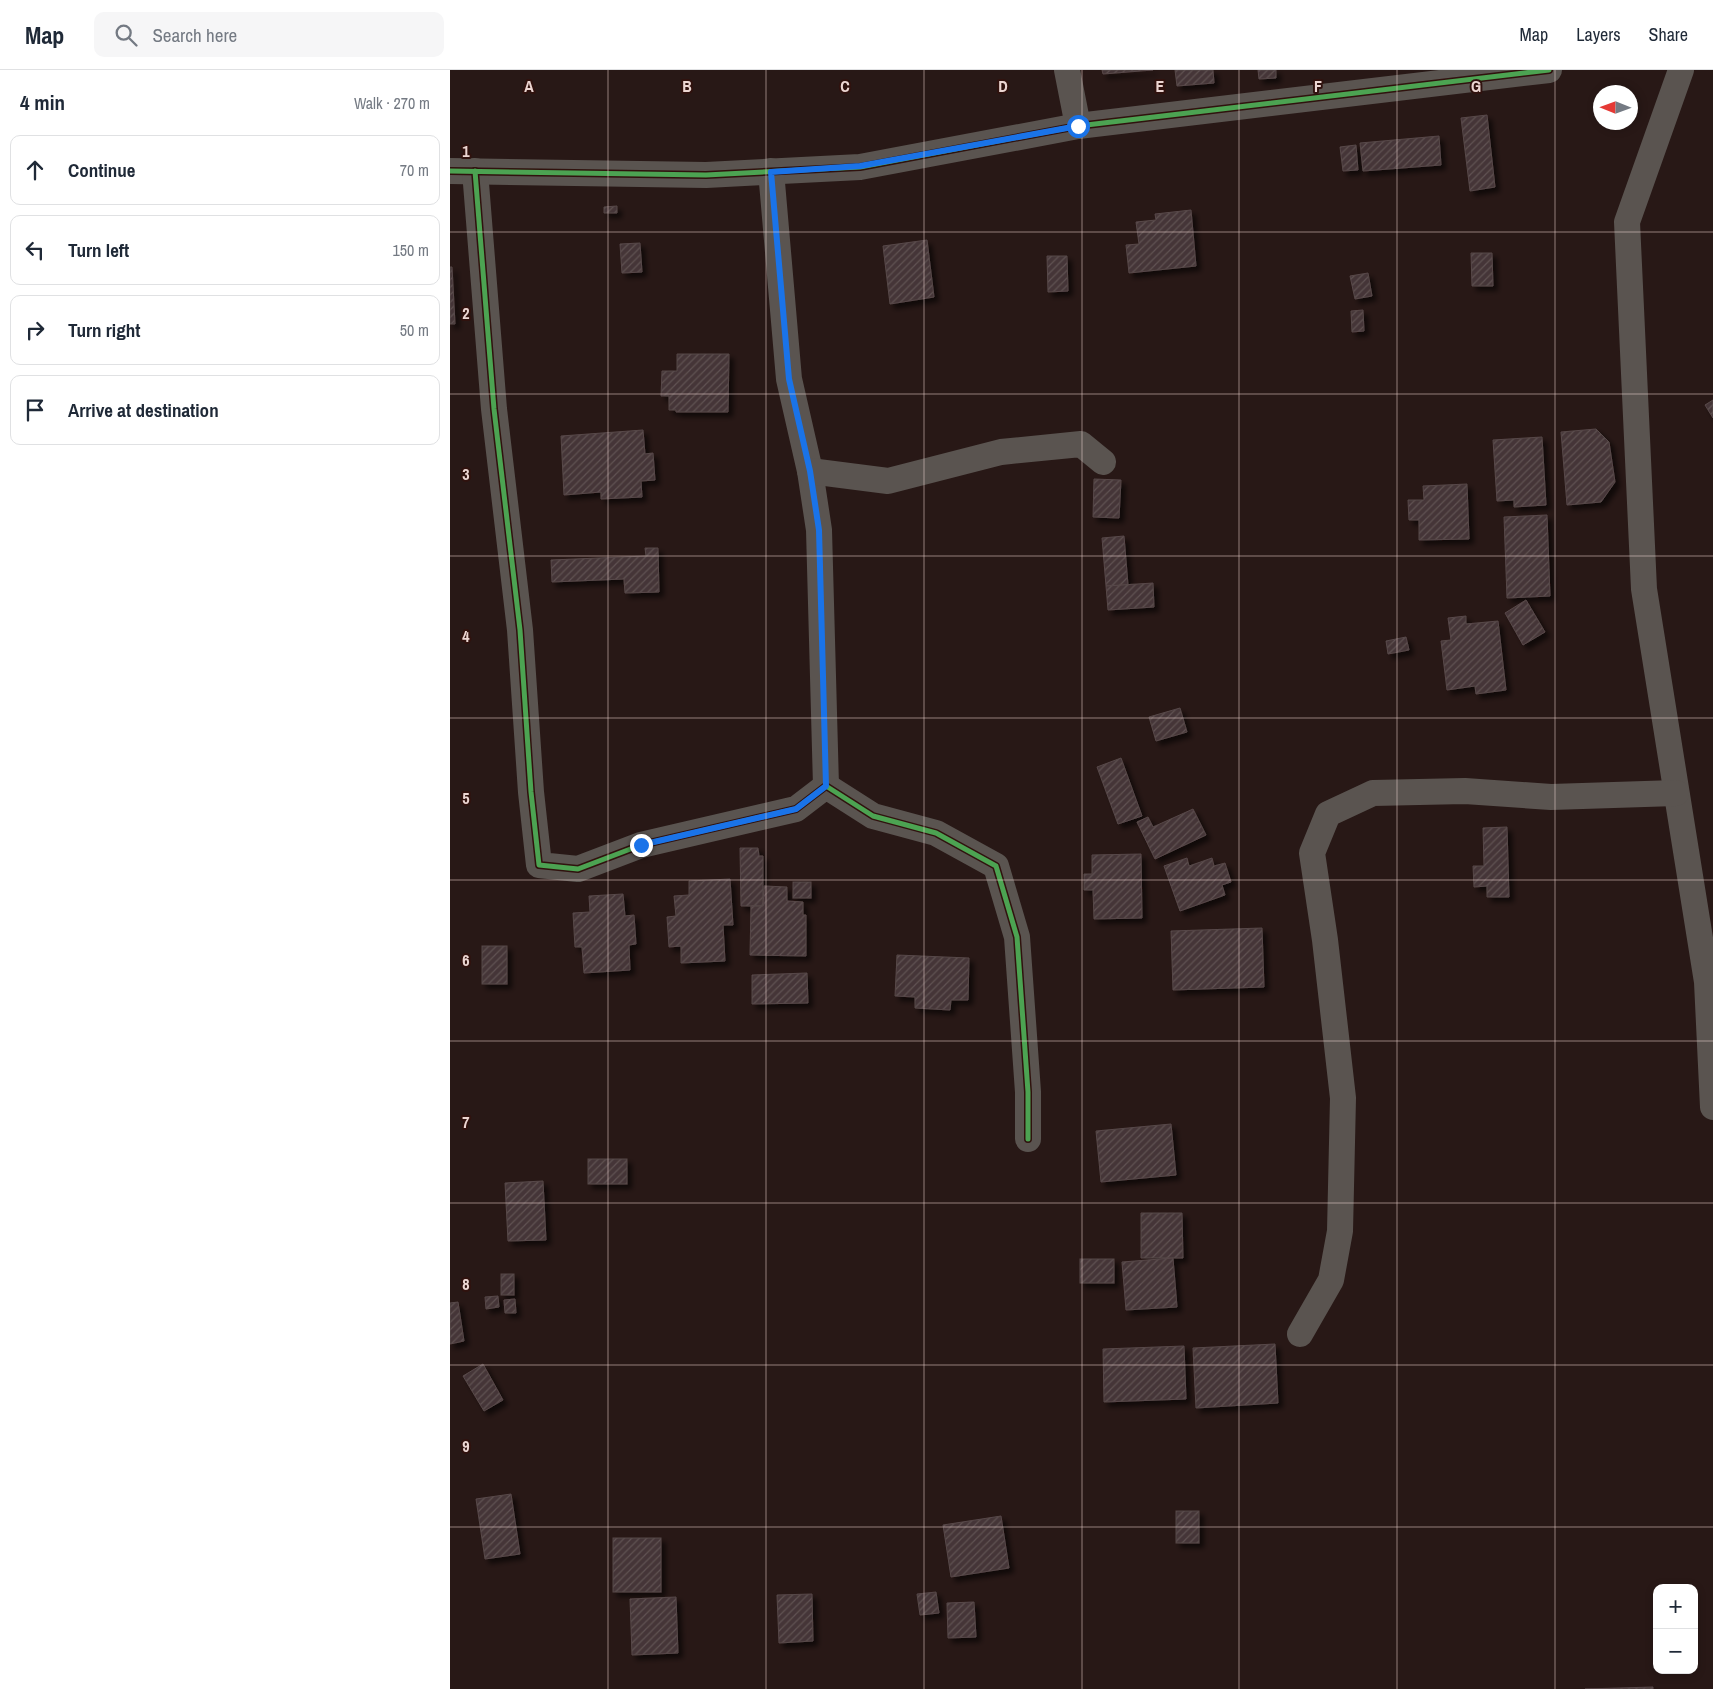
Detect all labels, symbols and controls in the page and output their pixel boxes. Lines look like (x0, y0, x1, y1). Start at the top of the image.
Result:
search box (94, 12, 444, 57)
text: Map (25, 19, 64, 51)
icon: search (112, 21, 140, 49)
text: Search here (152, 22, 237, 48)
text: Map (1520, 22, 1548, 47)
text: Layers (1576, 22, 1621, 47)
text: Share (1649, 22, 1688, 47)
text: A (524, 75, 534, 97)
text: B (682, 75, 692, 97)
text: C (840, 75, 850, 97)
text: D (998, 75, 1008, 97)
text: E (1156, 75, 1165, 97)
text: F (1314, 75, 1322, 97)
text: G (1471, 75, 1481, 97)
north arrow (1593, 85, 1638, 130)
text: 4 min (20, 88, 65, 117)
text: Walk · 270 m (354, 92, 430, 114)
route start (1067, 115, 1090, 138)
text: 1 (462, 140, 470, 162)
icon: ahead (21, 156, 49, 184)
text: Continue (68, 157, 136, 183)
text: 70 m (400, 159, 429, 181)
icon: left (21, 236, 49, 264)
text: Turn left (68, 237, 129, 263)
text: 150 m (393, 239, 429, 261)
text: 2 (462, 302, 470, 324)
icon: right (21, 316, 49, 344)
text: Turn right (68, 317, 140, 343)
text: 50 m (400, 319, 429, 341)
icon: arrive (21, 396, 49, 424)
text: Arrive at destination (68, 397, 219, 423)
text: 3 (462, 463, 470, 485)
text: 4 (462, 625, 470, 647)
text: 5 (462, 787, 470, 809)
route end (630, 834, 653, 857)
text: 6 (462, 949, 470, 971)
text: 7 (462, 1111, 470, 1133)
text: 8 (462, 1273, 470, 1295)
text: 9 (462, 1435, 470, 1457)
map controls (1653, 1584, 1698, 1674)
button: + (1653, 1584, 1698, 1629)
button: − (1653, 1629, 1698, 1674)

